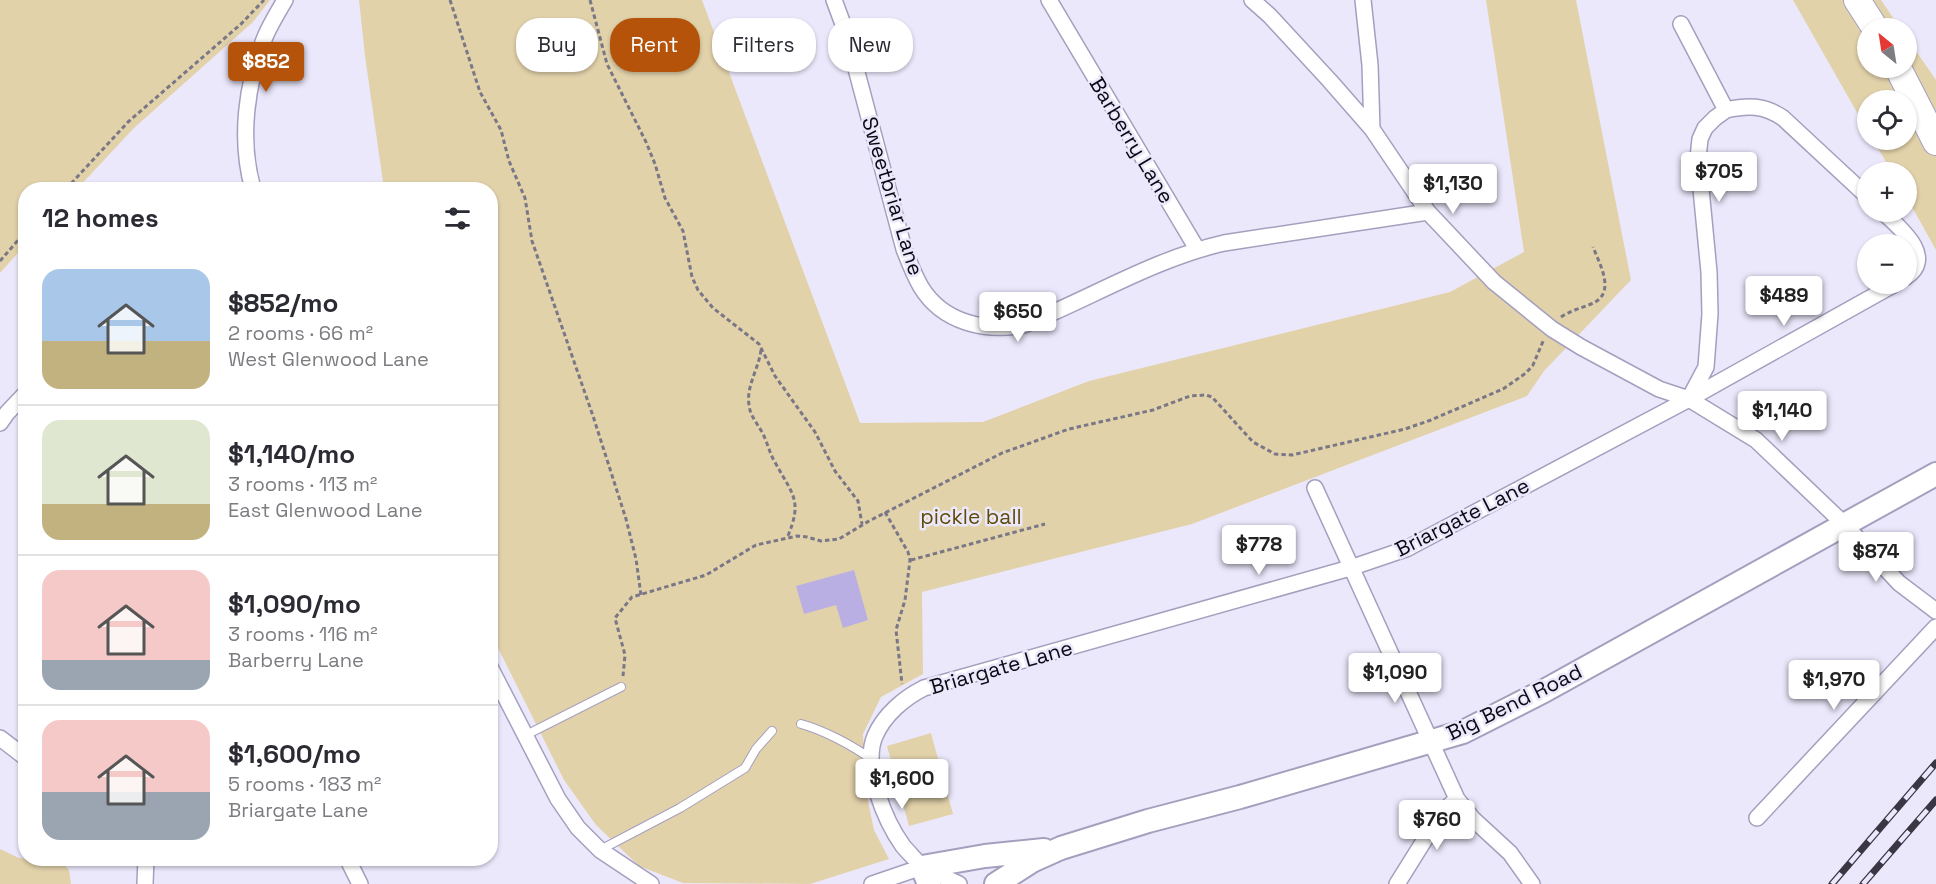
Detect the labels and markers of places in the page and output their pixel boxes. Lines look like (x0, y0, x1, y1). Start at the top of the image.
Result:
pin: $852 (230, 42, 302, 93)
pin: $705 (1683, 152, 1755, 203)
pin: $1,130 (1404, 164, 1502, 215)
pin: $489 (1748, 276, 1820, 327)
pin: $650 (982, 292, 1054, 343)
pin: $1,140 (1733, 391, 1831, 442)
pin: $778 (1223, 525, 1295, 576)
pin: $874 (1840, 532, 1912, 583)
pin: $1,090 (1346, 653, 1444, 704)
pin: $1,970 (1785, 660, 1883, 711)
pin: $1,600 (853, 759, 951, 810)
pin: $760 (1401, 800, 1473, 851)

